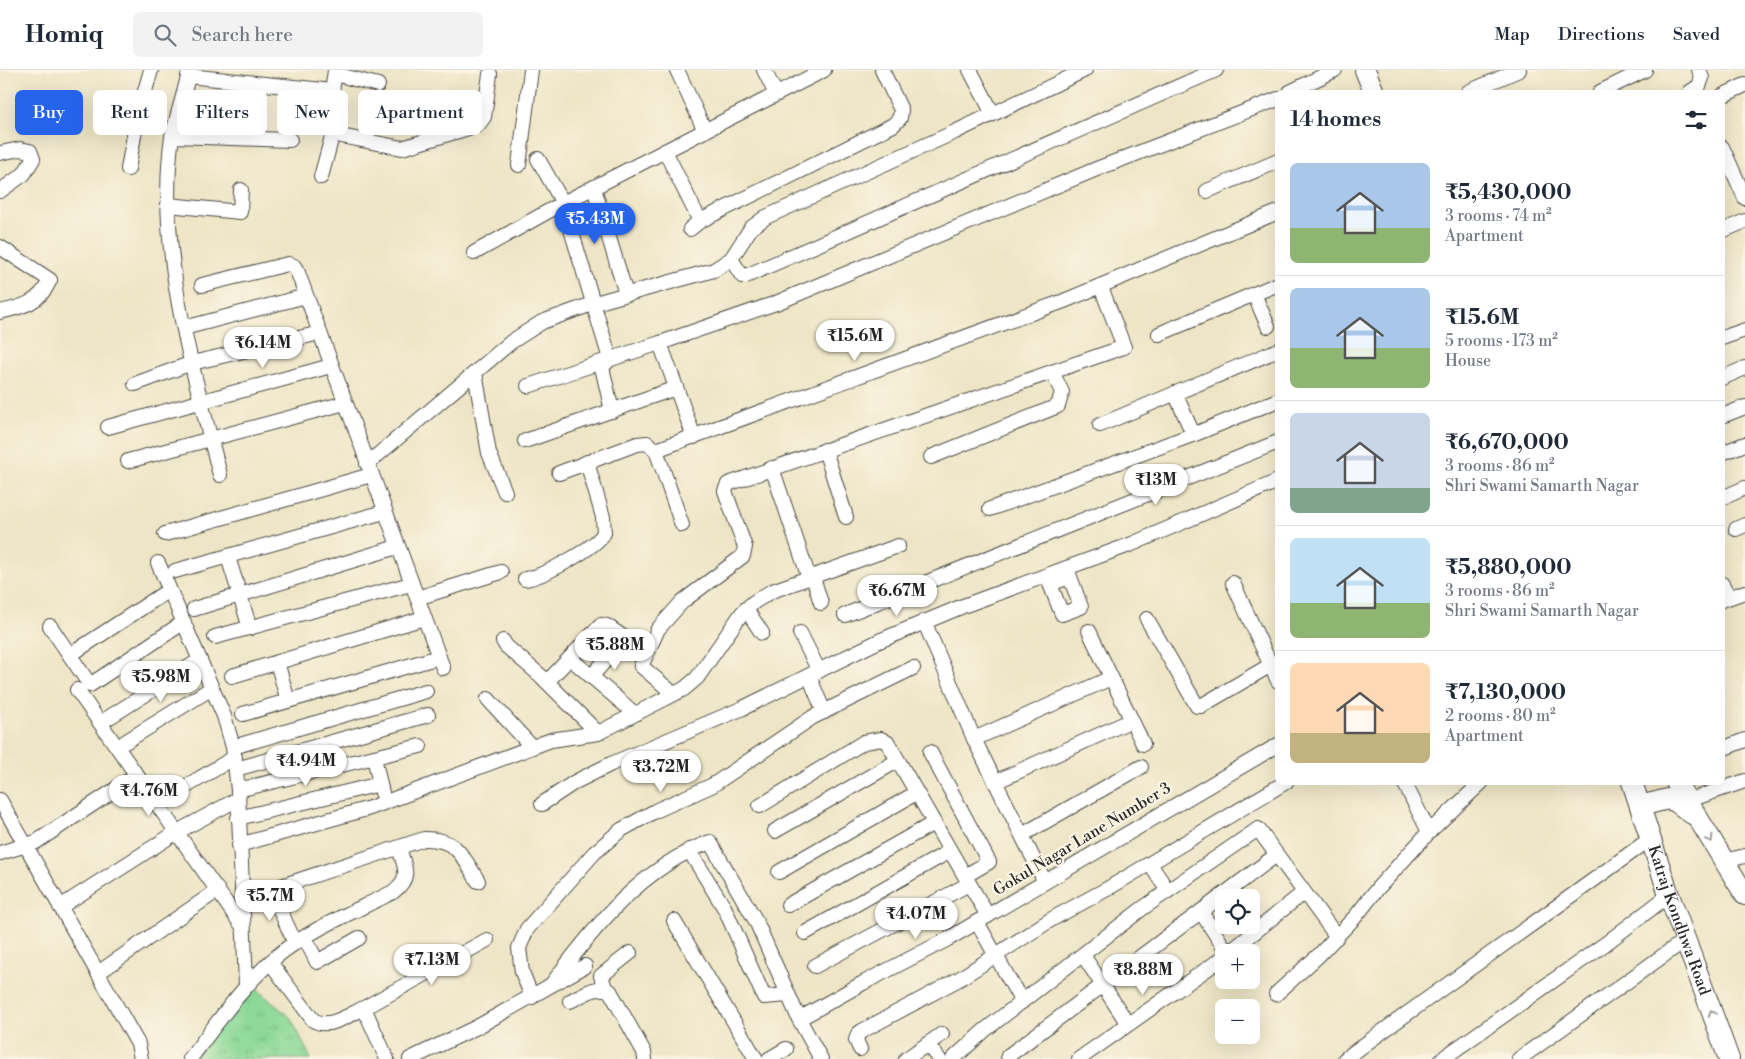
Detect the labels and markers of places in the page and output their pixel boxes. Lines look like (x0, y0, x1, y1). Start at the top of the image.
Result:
pin: ₹5.43M (554, 202, 636, 245)
pin: ₹15.6M (814, 320, 896, 362)
pin: ₹6.14M (222, 326, 304, 369)
pin: ₹13M (1126, 464, 1186, 506)
pin: ₹6.67M (856, 574, 938, 617)
pin: ₹5.88M (574, 628, 656, 671)
pin: ₹5.98M (120, 660, 202, 703)
pin: ₹4.94M (265, 744, 347, 787)
pin: ₹3.72M (620, 750, 702, 793)
pin: ₹4.76M (108, 774, 190, 817)
pin: ₹5.7M (235, 880, 305, 922)
pin: ₹4.07M (875, 898, 957, 940)
pin: ₹7.13M (391, 944, 473, 986)
pin: ₹8.88M (1102, 954, 1184, 996)

